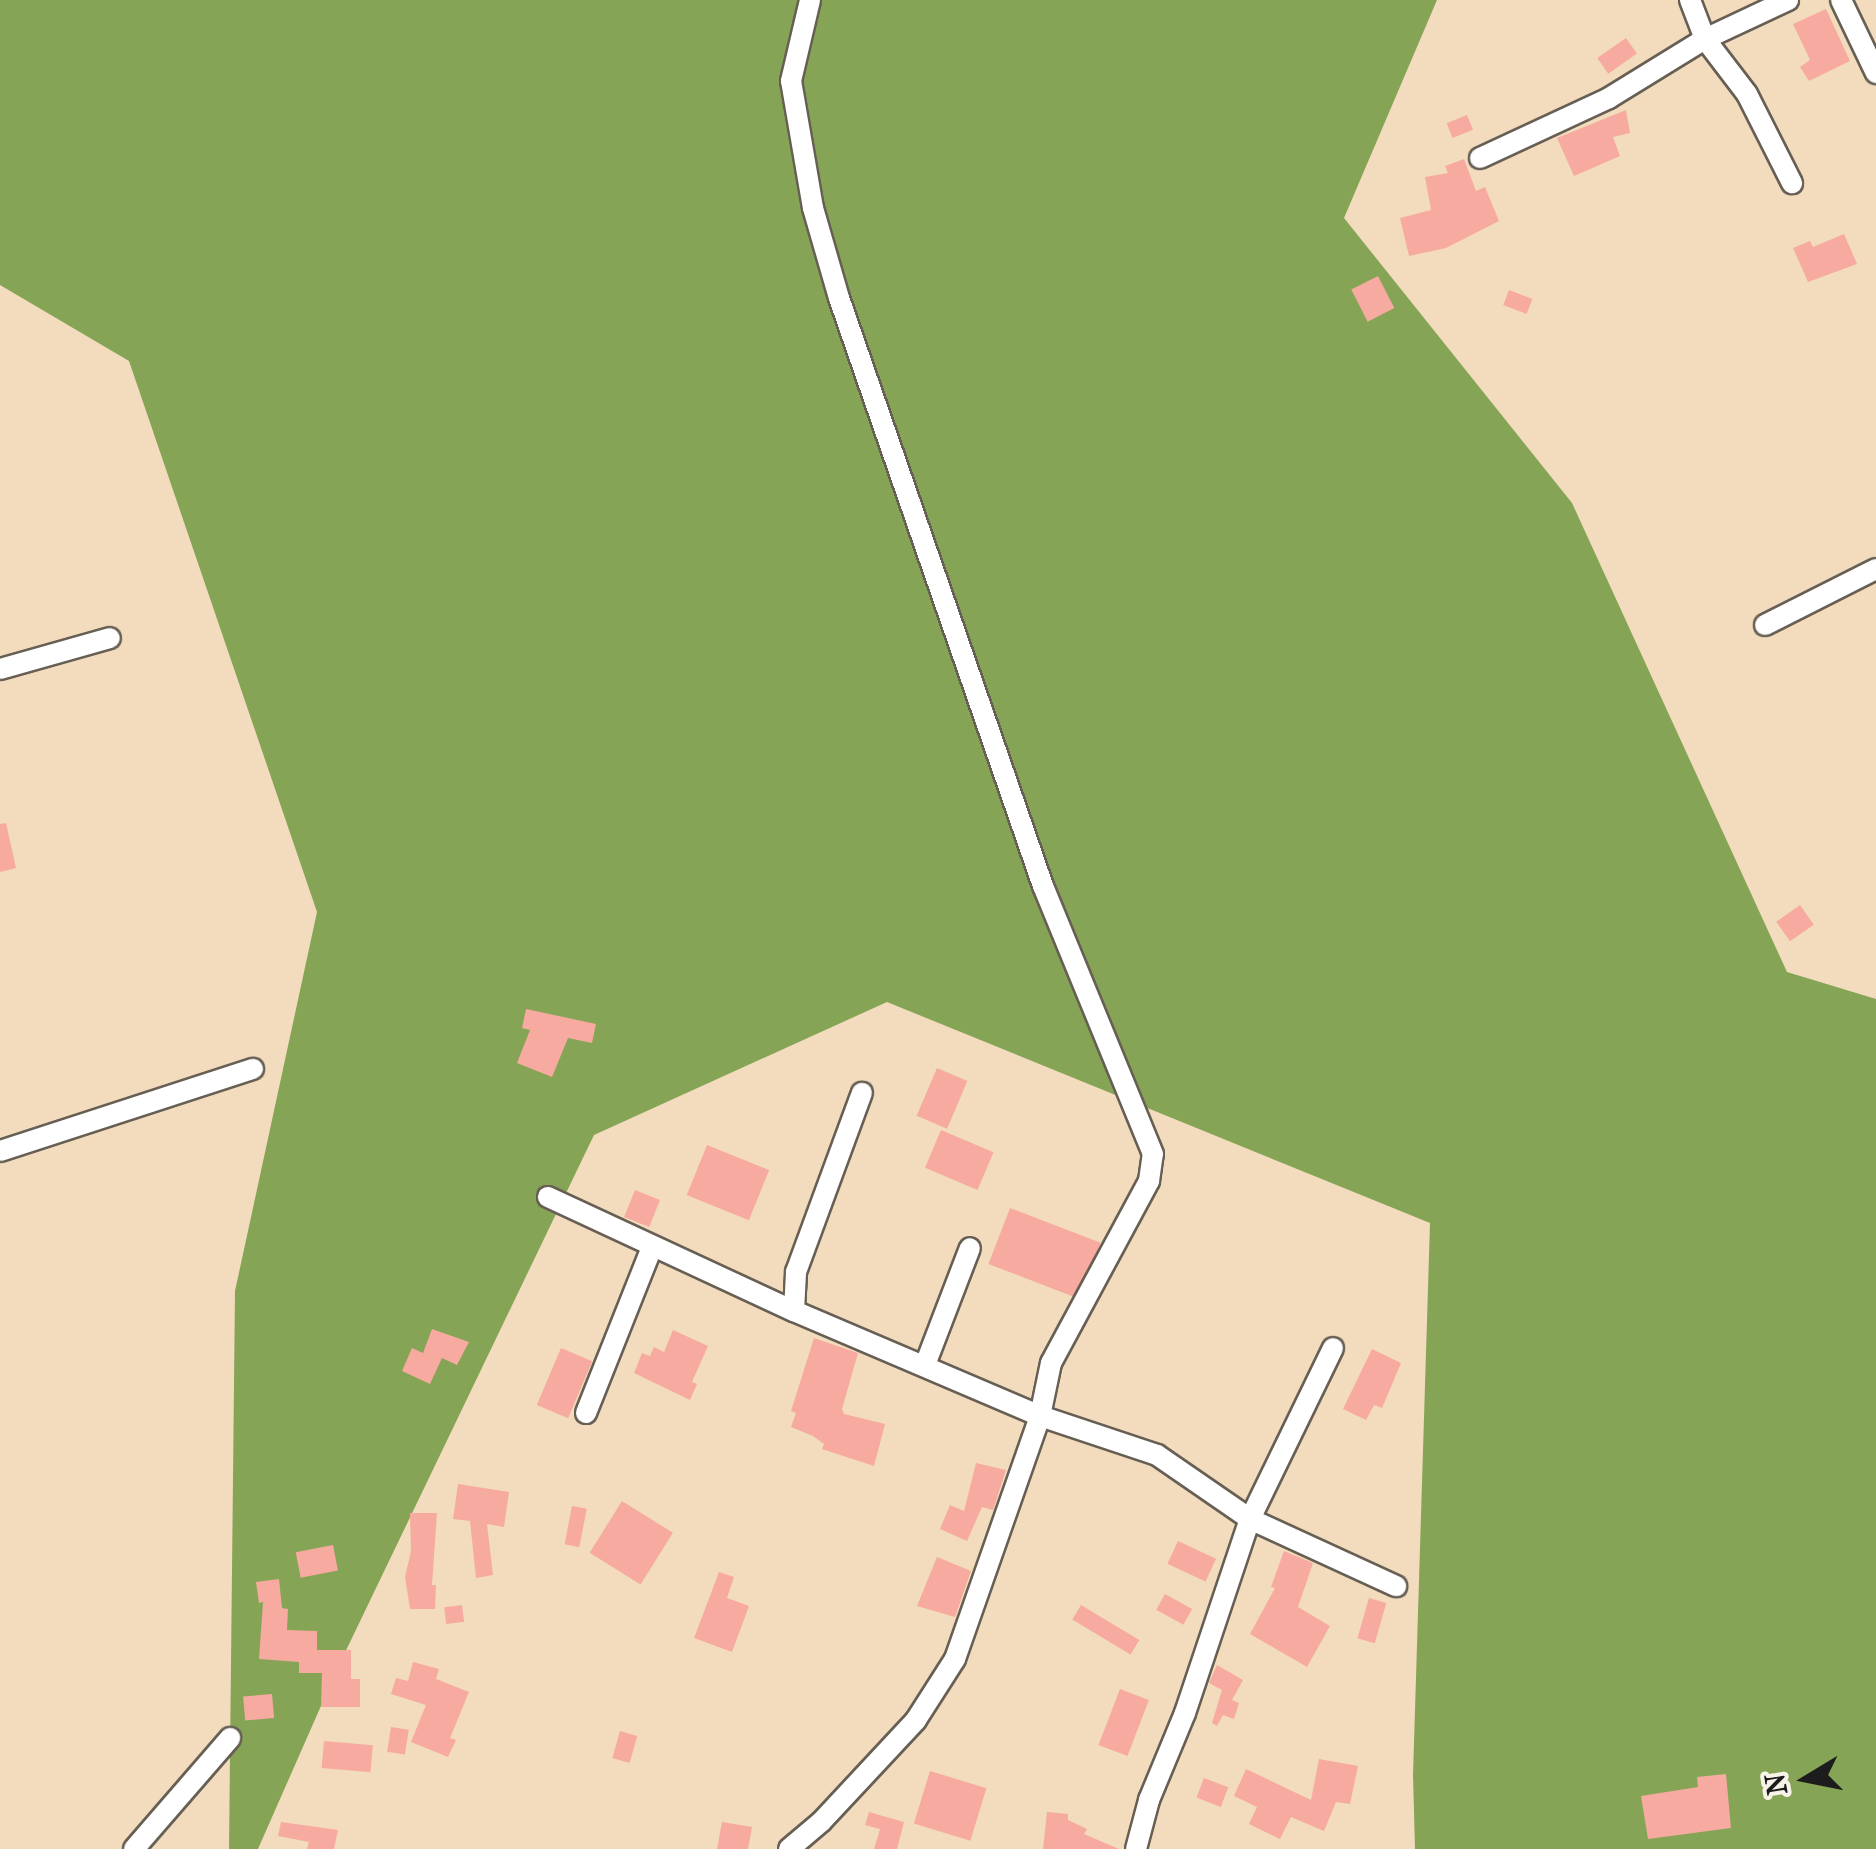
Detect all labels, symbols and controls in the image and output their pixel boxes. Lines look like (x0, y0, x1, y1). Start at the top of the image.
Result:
north arrow (1756, 1729, 1856, 1829)
text: N (1758, 1771, 1794, 1798)

